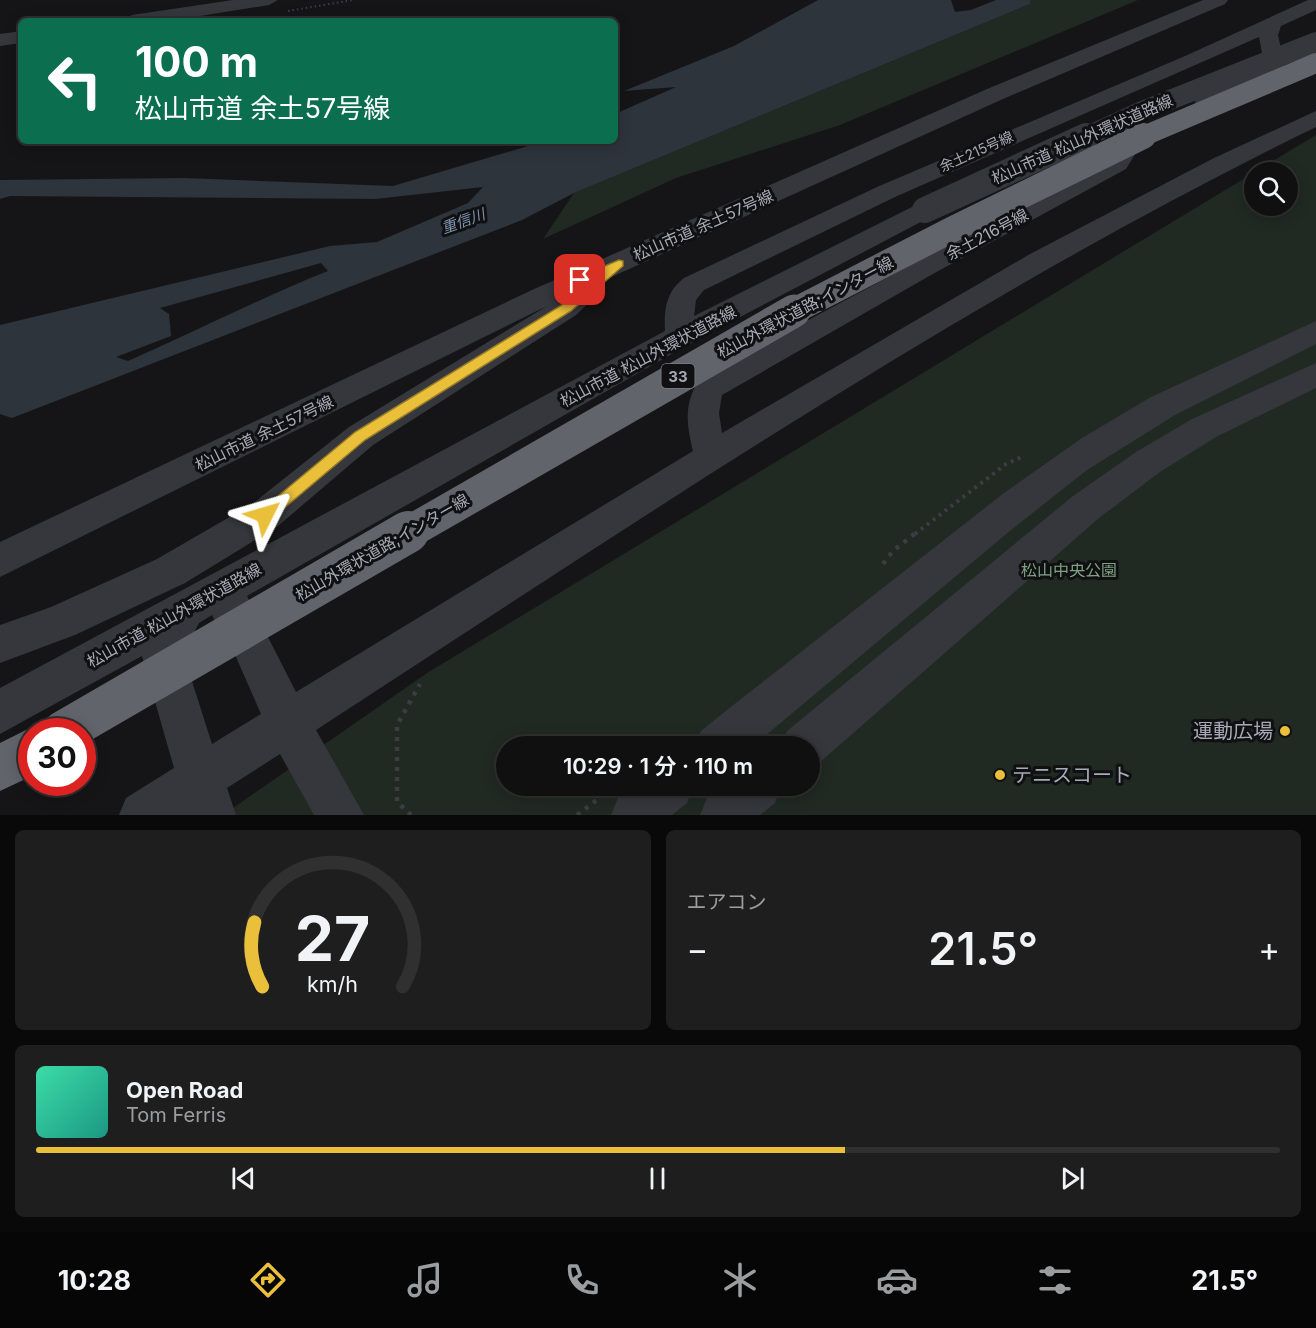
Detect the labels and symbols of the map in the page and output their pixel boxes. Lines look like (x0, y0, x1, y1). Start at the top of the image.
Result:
street label: 松山市道 松山外環状道路線 (988, 90, 1176, 188)
street label: 余土215号線 (937, 127, 1015, 175)
street label: 松山市道 余土57号線 (630, 185, 776, 265)
water label: 重信川 (439, 204, 489, 238)
street label: 余土216号線 (942, 204, 1032, 264)
street label: 松山外環状道路;インター線 (713, 252, 897, 362)
pin (554, 254, 605, 305)
street label: 松山市道 松山外環状道路線 (557, 301, 739, 411)
road number: 33 (662, 364, 694, 388)
street label: 松山市道 余土57号線 (192, 391, 336, 475)
position arrow (233, 483, 297, 547)
street label: 松山外環状道路;インター線 (292, 489, 472, 605)
street label: 松山市道 松山外環状道路線 (83, 559, 265, 671)
park label: 松山中央公園 (1021, 560, 1117, 580)
speed limit sign: 30 (18, 718, 96, 796)
place label: 運動広場 (1193, 719, 1273, 743)
marker: 運動広場 (1278, 724, 1292, 738)
place label: テニスコート (1012, 763, 1132, 787)
marker: テニスコート (993, 768, 1007, 782)

